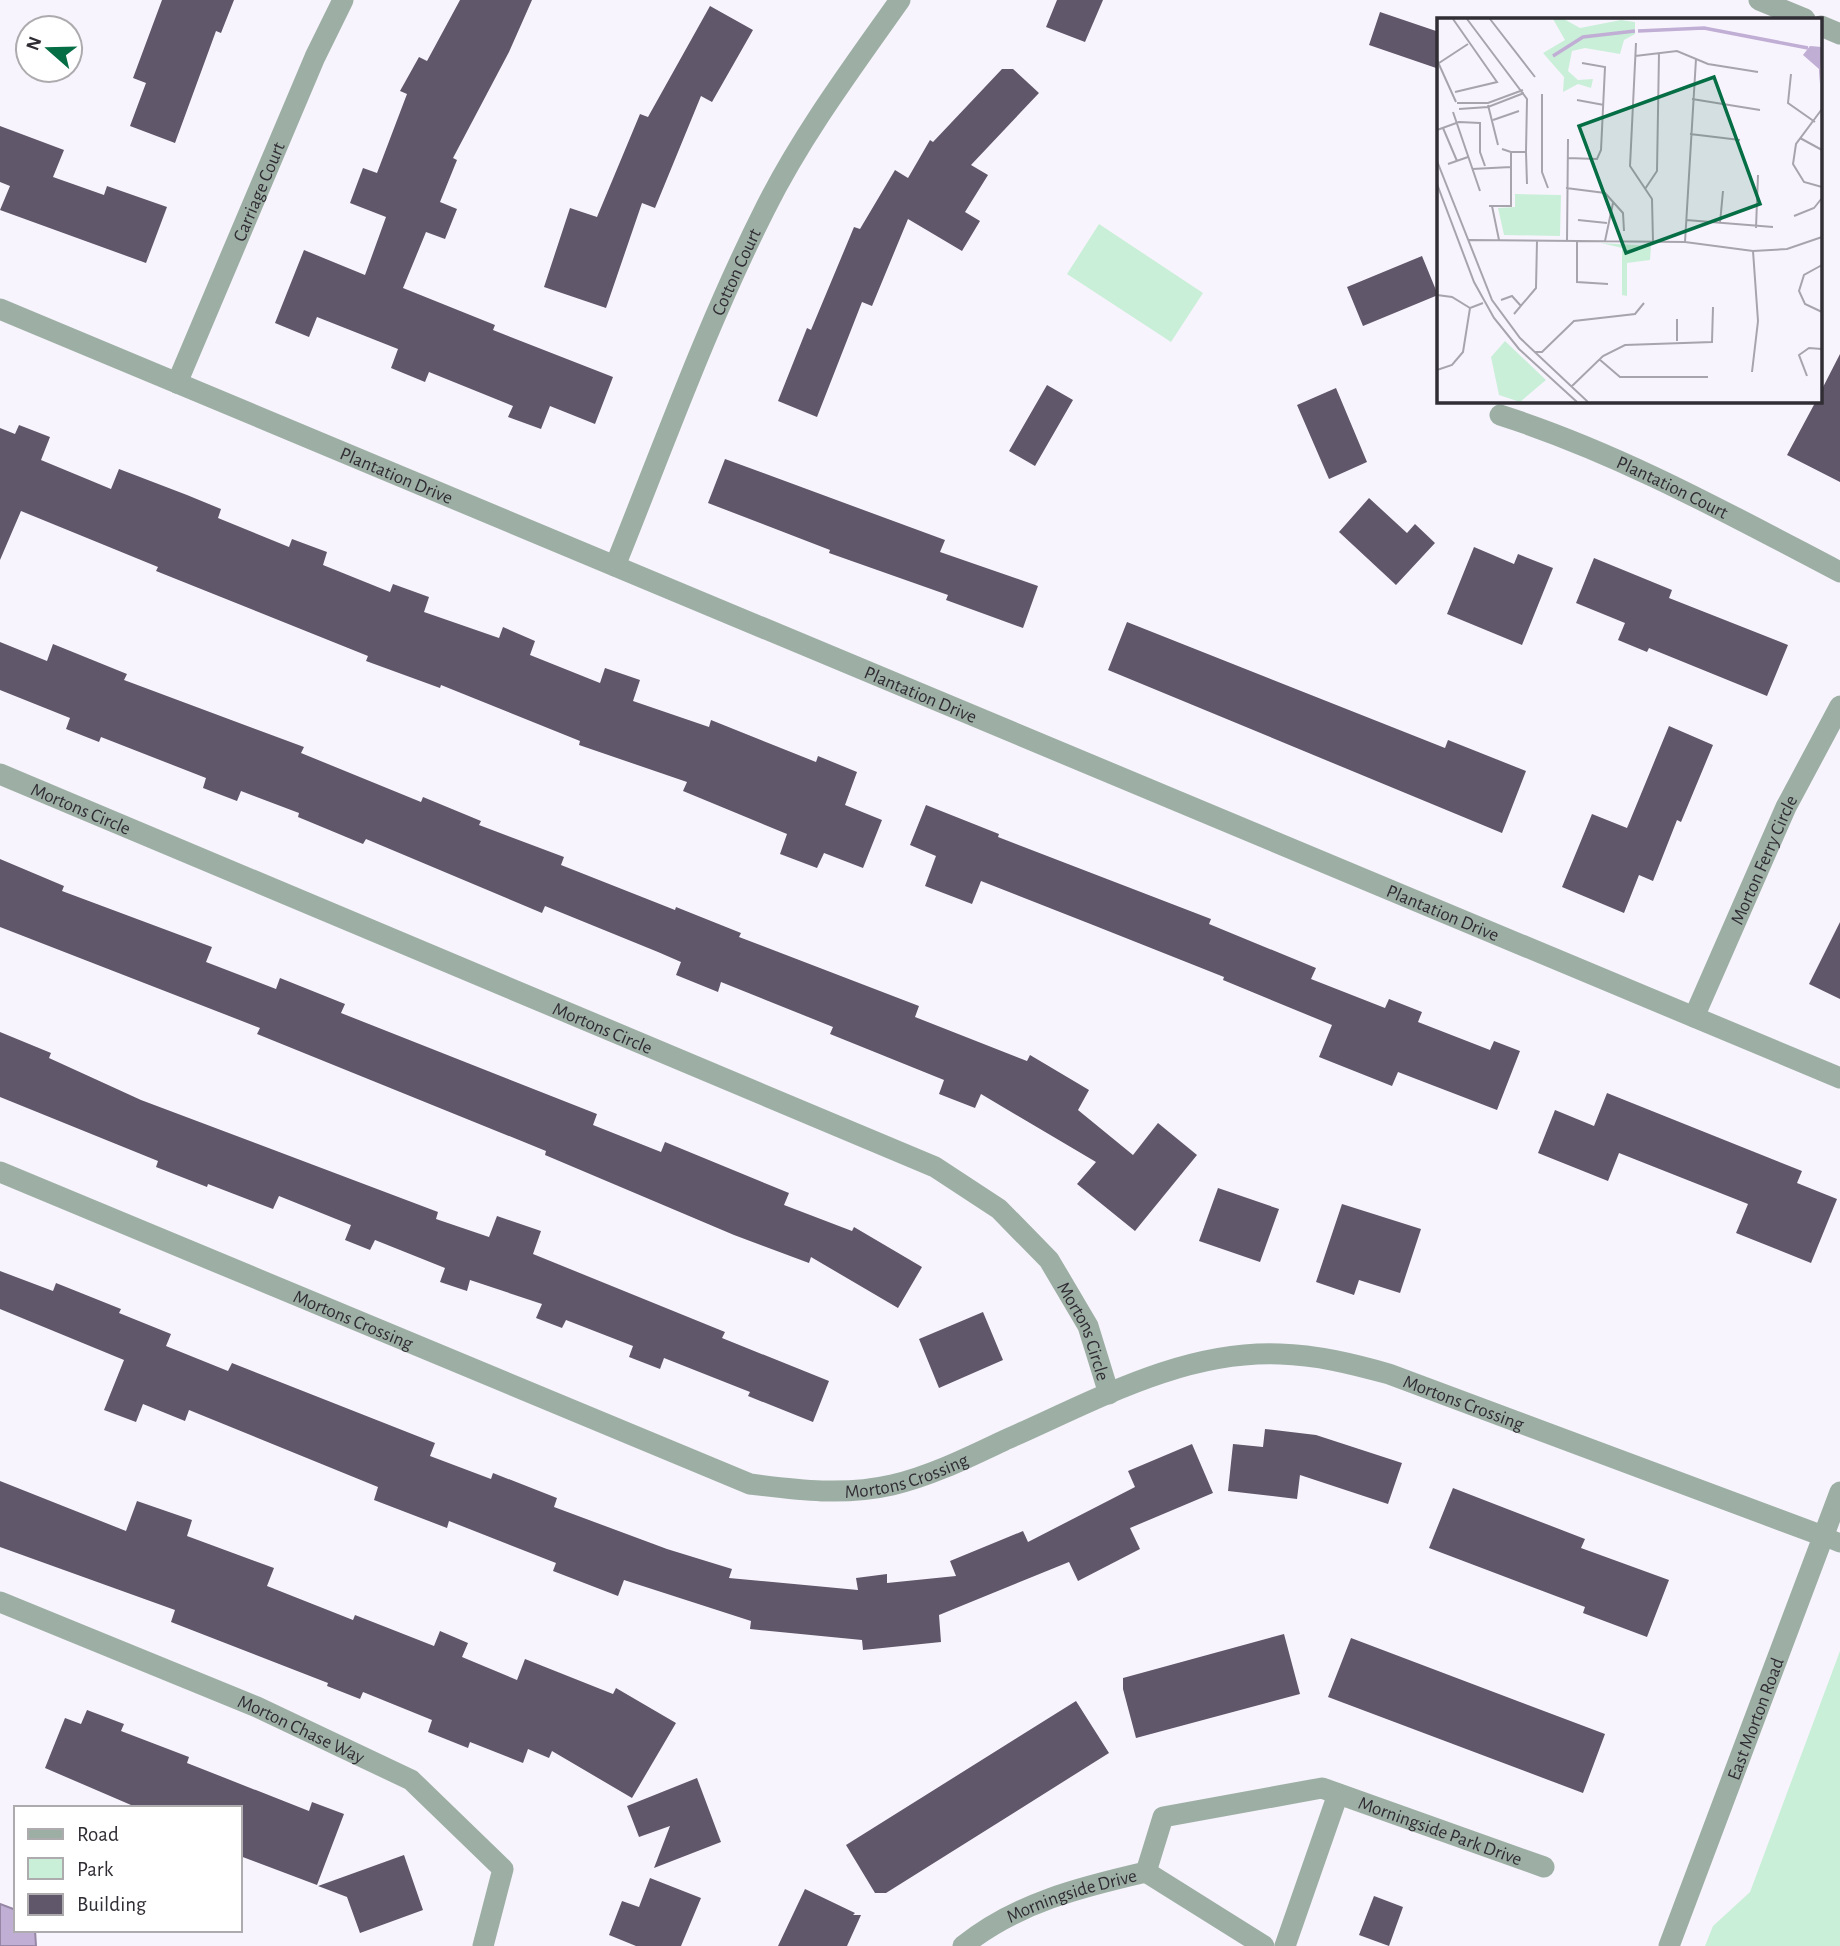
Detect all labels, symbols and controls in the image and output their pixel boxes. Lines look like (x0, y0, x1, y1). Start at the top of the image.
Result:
north arrow (14, 14, 84, 84)
inset map (1437, 18, 1822, 402)
text: N (23, 34, 46, 53)
street label: Carriage Court (230, 140, 289, 245)
street label: Cotton Court (709, 226, 765, 319)
street label: Plantation Drive (337, 444, 455, 508)
street label: Plantation Court (1613, 453, 1731, 523)
street label: Plantation Drive (861, 663, 979, 727)
street label: Mortons Circle (28, 780, 133, 839)
street label: Morton Ferry Circle (1728, 792, 1802, 928)
street label: Plantation Drive (1383, 882, 1502, 945)
street label: Mortons Circle (550, 999, 655, 1058)
street label: Mortons Circle (1053, 1279, 1112, 1383)
street label: Mortons Crossing (291, 1287, 416, 1354)
street label: Mortons Crossing (1400, 1372, 1527, 1435)
street label: Mortons Crossing (844, 1450, 972, 1502)
street label: East Morton Road (1724, 1655, 1788, 1783)
street label: Morton Chase Way (235, 1692, 367, 1768)
street label: Morningside Park Drive (1356, 1794, 1524, 1869)
legend (14, 1806, 242, 1932)
text: Road (77, 1824, 119, 1845)
text: Park (77, 1859, 114, 1880)
street label: Morningside Drive (1004, 1866, 1139, 1927)
text: Building (77, 1894, 147, 1915)

